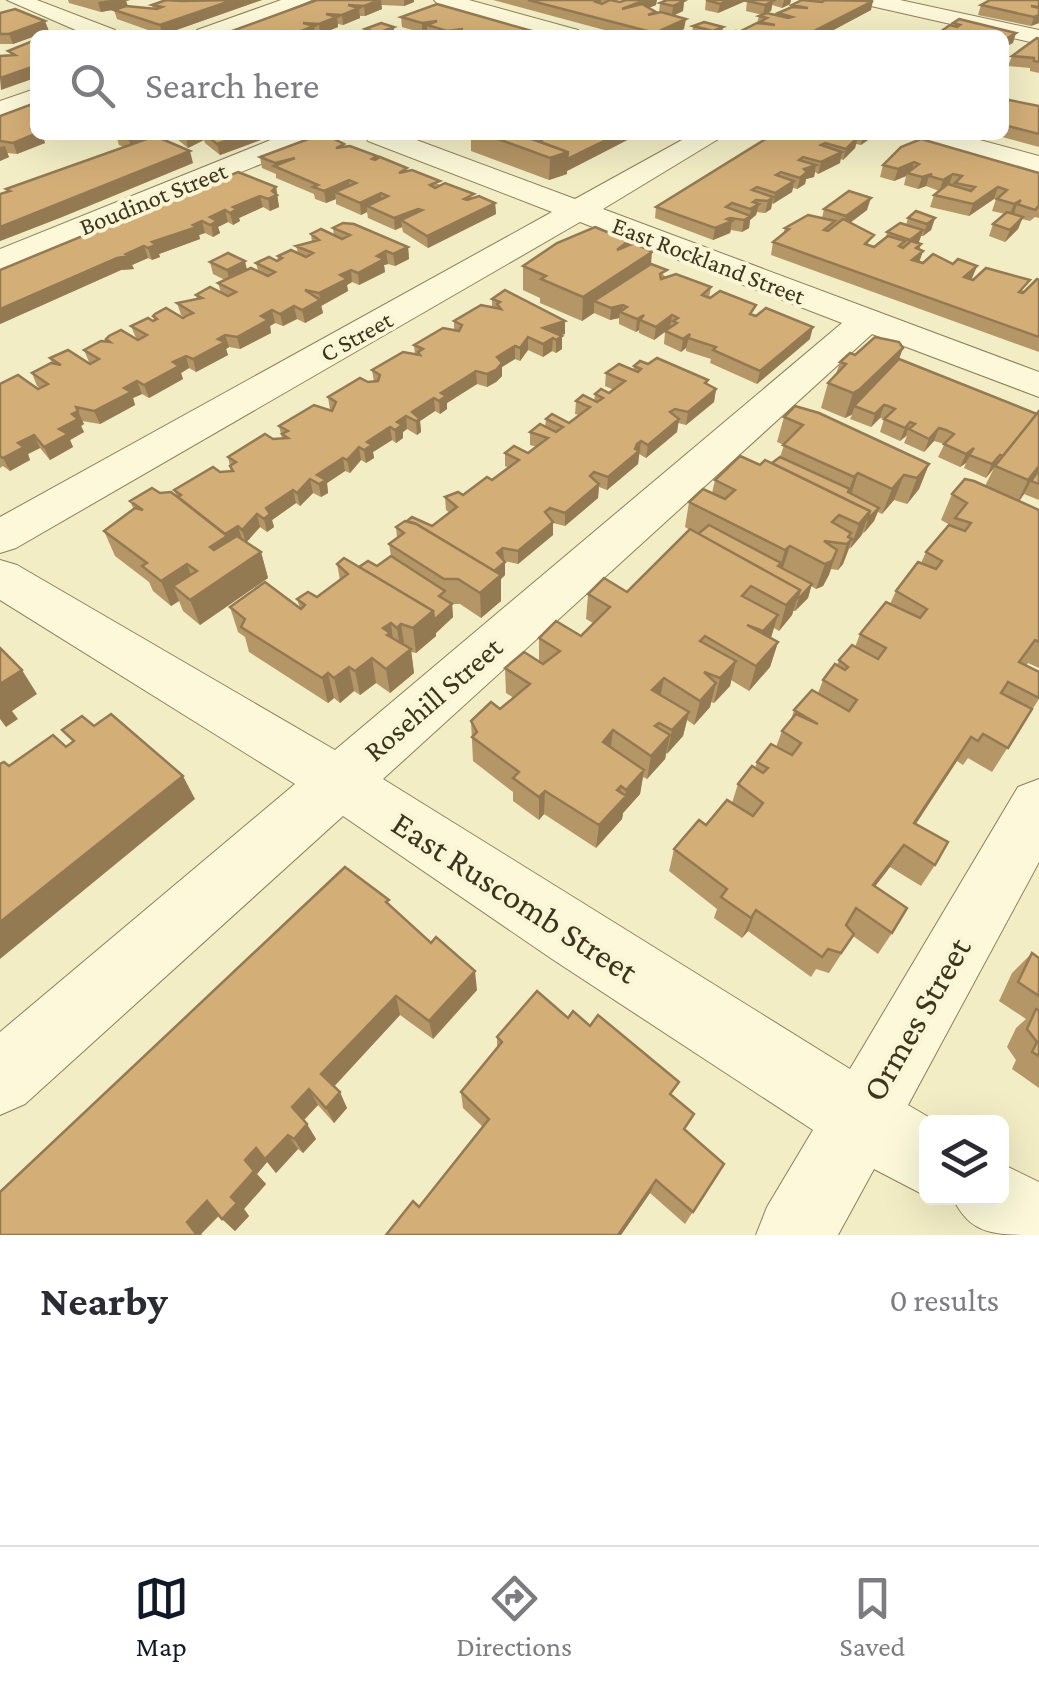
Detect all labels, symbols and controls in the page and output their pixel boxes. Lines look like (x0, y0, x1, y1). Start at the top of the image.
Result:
search box (30, 30, 1009, 140)
icon: search (65, 58, 120, 113)
text: Search here (145, 64, 319, 106)
street label: Boudinot Street (76, 156, 231, 240)
street label: East Rockland Street (609, 211, 810, 310)
street label: C Street (316, 305, 398, 367)
street label: Rosehill Street (357, 629, 509, 767)
street label: East Ruscomb Street (385, 804, 645, 992)
street label: Ormes Street (854, 930, 979, 1108)
map controls (919, 1115, 1009, 1205)
button: layers (919, 1115, 1009, 1205)
text: Nearby (40, 1277, 168, 1324)
text: 0 results (889, 1282, 999, 1318)
tab: Map (134, 1571, 189, 1662)
tab: Directions (456, 1571, 572, 1662)
tab: Saved (840, 1571, 905, 1662)

